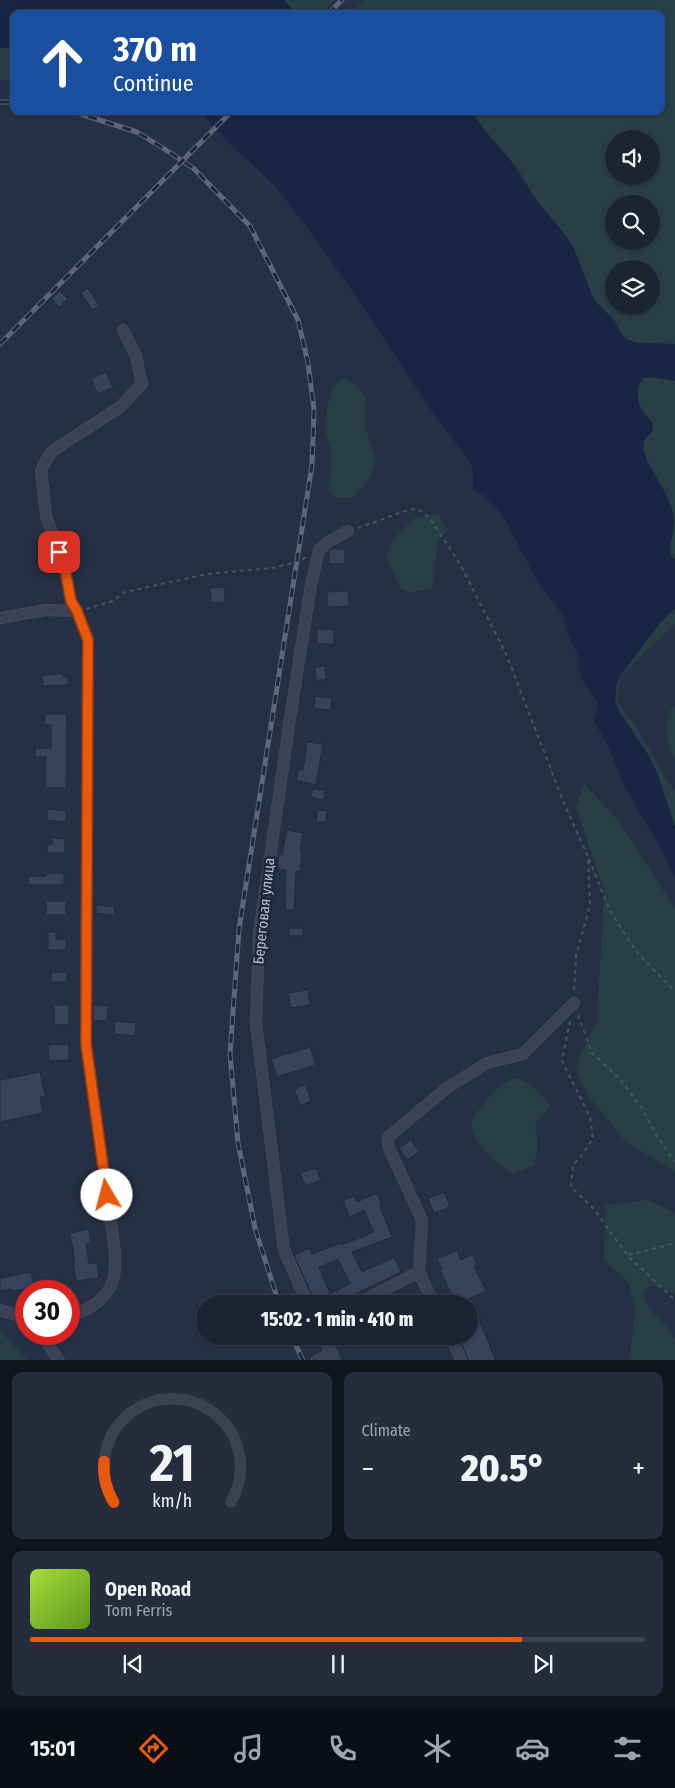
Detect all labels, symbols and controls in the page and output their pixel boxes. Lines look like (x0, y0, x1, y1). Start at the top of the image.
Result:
text: 370 m (113, 28, 197, 70)
icon: ahead (30, 30, 95, 95)
text: Continue (113, 70, 194, 97)
map controls (605, 130, 660, 315)
button: sound (605, 130, 660, 185)
button: search (605, 195, 660, 250)
button: layers (605, 260, 660, 315)
pin (38, 531, 80, 573)
icon: arrive (45, 538, 73, 566)
street label: Береговая улица (249, 857, 279, 965)
position arrow (80, 1168, 132, 1220)
speed limit sign: 30 (15, 1280, 80, 1345)
text: 15:02 · 1 min · 410 m (261, 1308, 413, 1331)
text: Climate (362, 1421, 411, 1440)
text: 21 (148, 1432, 194, 1495)
text: 20.5° (461, 1445, 545, 1491)
text: − (362, 1452, 374, 1485)
text: + (632, 1452, 645, 1485)
text: km/h (152, 1490, 192, 1512)
text: Open Road (105, 1578, 191, 1601)
text: Tom Ferris (105, 1601, 172, 1620)
icon: previous (119, 1650, 147, 1678)
icon: pause (324, 1650, 352, 1678)
icon: next (529, 1650, 557, 1678)
icon: directions (136, 1731, 171, 1766)
icon: music (231, 1731, 266, 1766)
icon: phone (325, 1731, 360, 1766)
icon: climate (420, 1731, 455, 1766)
icon: car (515, 1731, 550, 1766)
icon: filters (610, 1731, 645, 1766)
text: 15:01 (30, 1735, 76, 1762)

